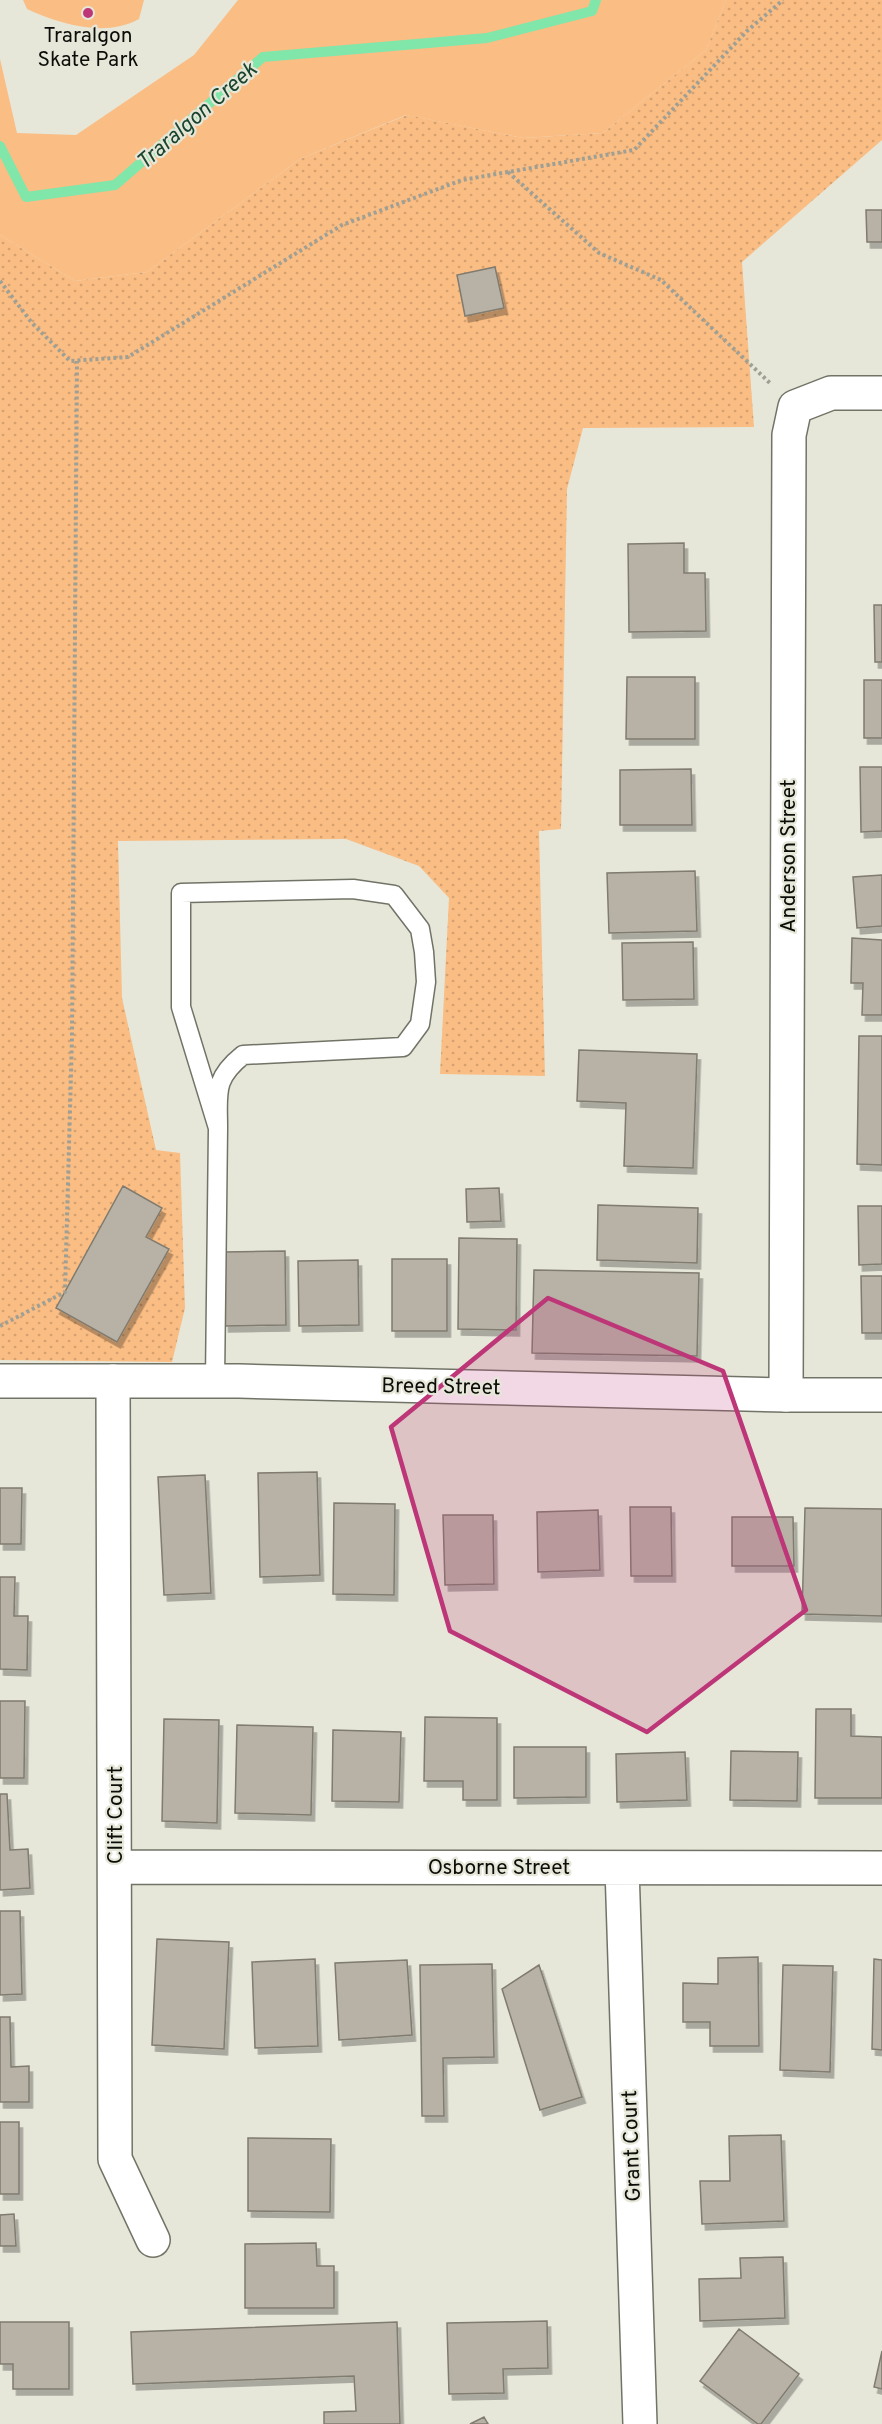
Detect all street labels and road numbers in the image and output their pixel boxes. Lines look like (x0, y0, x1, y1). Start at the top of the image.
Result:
street label: Anderson Street (776, 779, 803, 933)
street label: Breed Street (381, 1373, 501, 1402)
street label: Clift Court (103, 1766, 130, 1864)
street label: Osborne Street (428, 1855, 570, 1882)
street label: Grant Court (617, 2090, 648, 2202)

